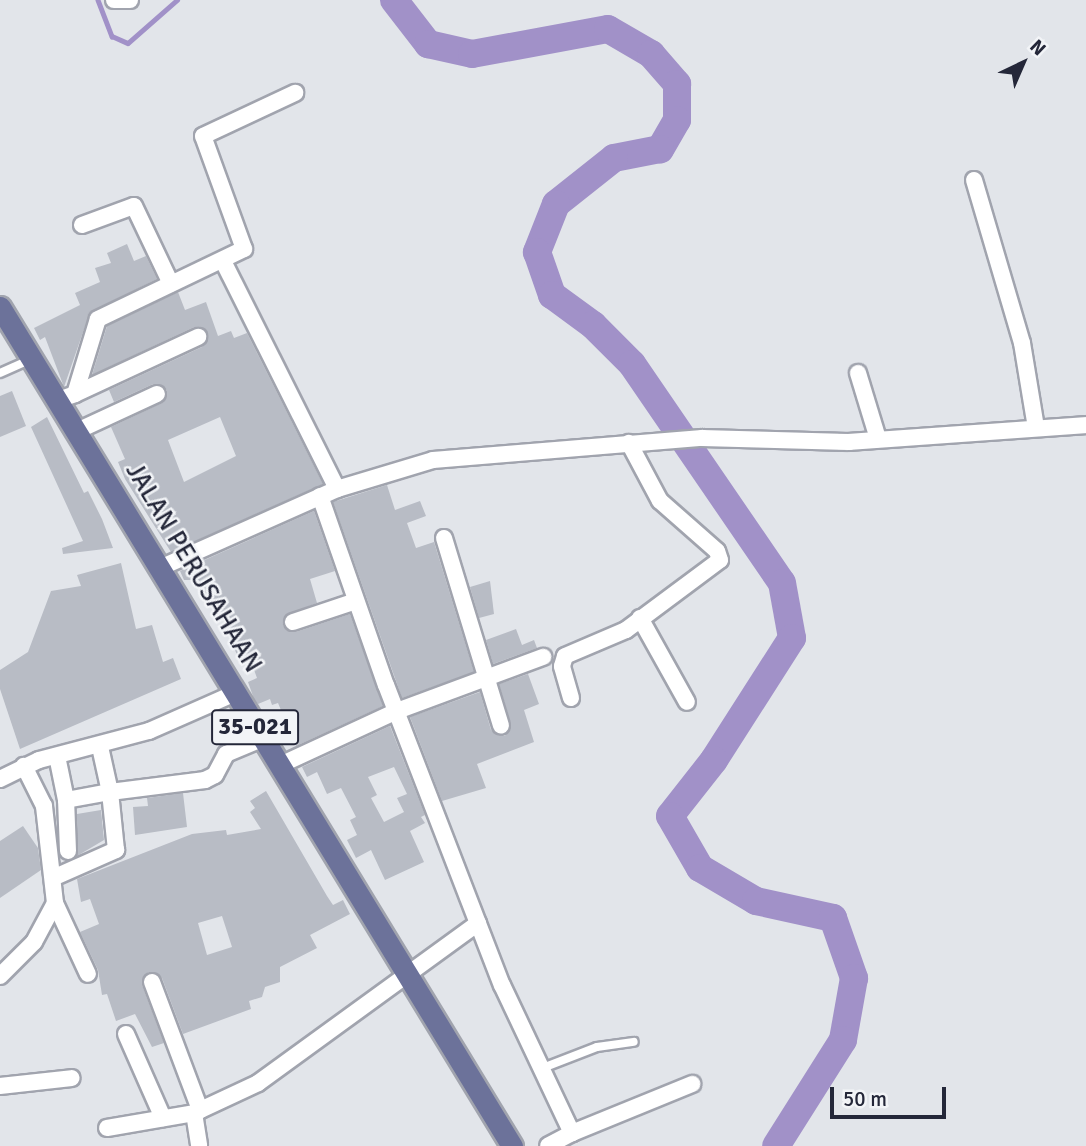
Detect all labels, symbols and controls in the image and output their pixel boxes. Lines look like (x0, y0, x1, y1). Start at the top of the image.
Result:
north arrow (988, 28, 1058, 98)
text: N (1024, 35, 1051, 61)
street label: JALAN PERUSAHAAN (118, 457, 268, 679)
road number: 35-021 (210, 706, 300, 748)
scale bar (834, 1072, 950, 1116)
text: 50 m (843, 1086, 887, 1112)

